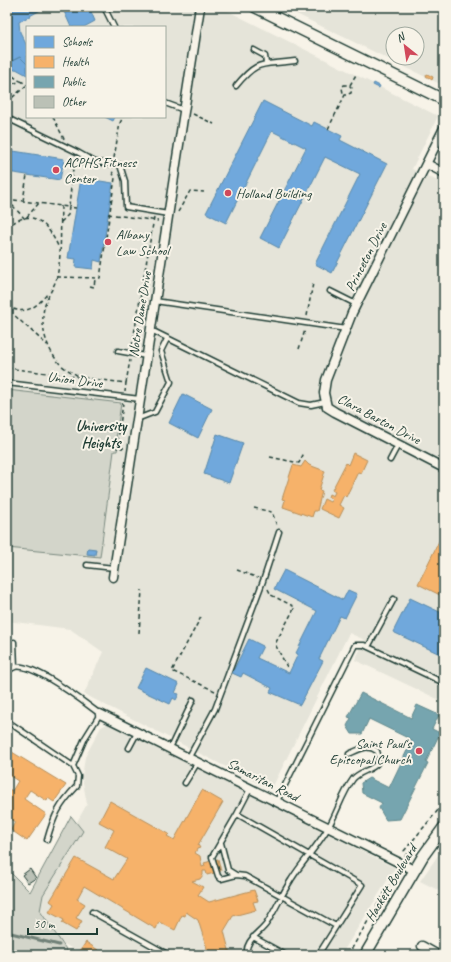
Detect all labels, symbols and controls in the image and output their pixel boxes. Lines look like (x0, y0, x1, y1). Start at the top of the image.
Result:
legend (26, 26, 166, 118)
north arrow (385, 26, 425, 66)
text: N (394, 28, 408, 45)
text: Schools (62, 34, 94, 50)
text: Health (62, 54, 89, 70)
text: Public (62, 74, 86, 90)
text: Other (62, 94, 88, 110)
place label: ACPHS Fitness Center (64, 154, 137, 187)
marker: ACPHS Fitness Center (51, 165, 61, 175)
place label: Holland Building (236, 185, 312, 202)
marker: Holland Building (223, 188, 233, 198)
street label: Princeton Drive (341, 219, 391, 294)
place label: Albany Law School (116, 226, 172, 259)
marker: Albany Law School (103, 237, 113, 247)
street label: Notre Dame Drive (125, 269, 155, 358)
street label: Union Drive (47, 368, 105, 392)
street label: Clara Barton Drive (335, 390, 425, 449)
district label: University Heights (76, 417, 128, 453)
place label: Saint Paul's Episcopal Church (330, 735, 412, 768)
marker: Saint Paul's Episcopal Church (414, 746, 424, 756)
street label: Samaritan Road (224, 755, 304, 806)
street label: Hackett Boulevard (361, 839, 422, 924)
scale bar (28, 910, 97, 936)
text: 50 m (34, 916, 56, 932)

